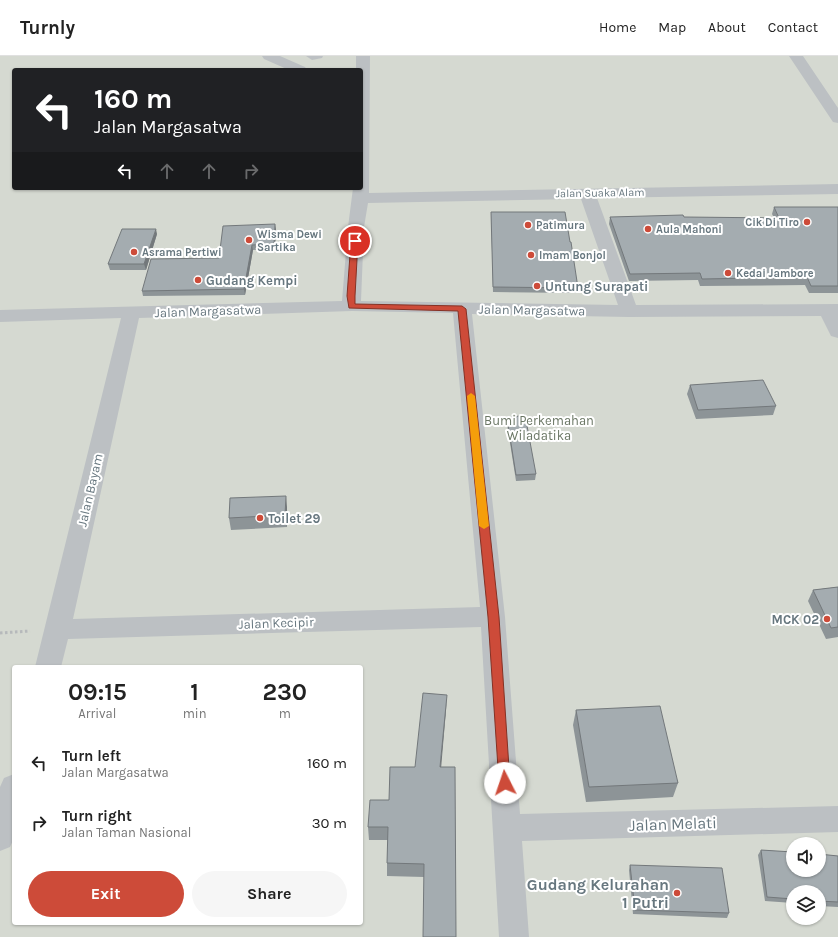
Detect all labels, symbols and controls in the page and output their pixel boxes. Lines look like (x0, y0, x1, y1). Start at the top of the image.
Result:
text: Turnly (20, 17, 75, 39)
text: Home (599, 19, 636, 36)
text: Map (658, 19, 686, 36)
text: About (708, 19, 746, 36)
text: Contact (768, 19, 818, 36)
text: 160 m (94, 82, 172, 115)
icon: left (28, 84, 80, 136)
text: Jalan Margasatwa (94, 116, 242, 138)
icon: left (114, 160, 136, 182)
icon: ahead (156, 160, 178, 182)
icon: ahead (198, 160, 220, 182)
icon: right (240, 160, 262, 182)
street label: Jalan Suaka Alam (555, 186, 645, 200)
place label: Cik Di Tiro (745, 216, 799, 229)
marker: Cik Di Tiro (802, 217, 812, 227)
place label: Patimura (536, 219, 585, 232)
marker: Patimura (523, 220, 533, 230)
place label: Aula Mahoni (656, 223, 722, 236)
pin (338, 224, 372, 258)
marker: Aula Mahoni (643, 224, 653, 234)
place label: Wisma Dewi Sartika (257, 228, 322, 254)
icon: arrive (344, 230, 366, 252)
marker: Wisma Dewi Sartika (244, 235, 254, 245)
place label: Asrama Pertiwi (142, 246, 222, 259)
marker: Asrama Pertiwi (129, 247, 139, 257)
place label: Imam Bonjol (539, 249, 606, 262)
marker: Imam Bonjol (526, 250, 536, 260)
place label: Kedai Jambore (736, 267, 814, 280)
marker: Kedai Jambore (723, 268, 733, 278)
place label: Gudang Kempi (206, 273, 297, 288)
marker: Gudang Kempi (193, 275, 203, 285)
place label: Untung Surapati (545, 279, 648, 294)
marker: Untung Surapati (532, 281, 542, 291)
street label: Jalan Margasatwa (154, 302, 262, 320)
street label: Jalan Margasatwa (479, 302, 585, 318)
park label: Bumi Perkemahan Wiladatika (484, 413, 594, 443)
street label: Jalan Bayam (74, 452, 106, 528)
place label: Toilet 29 (268, 511, 320, 526)
marker: Toilet 29 (255, 513, 265, 523)
place label: MCK 02 (772, 612, 819, 627)
street label: Jalan Kecipir (238, 614, 314, 632)
marker: MCK 02 (822, 614, 832, 624)
text: 09:15 (68, 678, 127, 706)
text: 1 (190, 678, 199, 706)
text: 230 (262, 678, 307, 706)
text: Arrival (78, 706, 116, 721)
text: min (183, 706, 207, 721)
text: m (279, 706, 291, 721)
text: Turn left (62, 747, 121, 765)
icon: left (28, 752, 50, 774)
text: 160 m (307, 754, 347, 772)
position arrow (484, 762, 526, 804)
text: Jalan Margasatwa (62, 765, 169, 780)
text: Turn right (62, 807, 132, 825)
icon: right (28, 812, 50, 834)
street label: Jalan Melati (629, 813, 717, 835)
text: 30 m (312, 814, 347, 832)
text: Jalan Taman Nasional (62, 825, 191, 840)
map controls (786, 837, 826, 925)
button: sound (786, 837, 826, 877)
button: Exit (28, 871, 184, 917)
button: Share (192, 871, 347, 917)
place label: Gudang Kelurahan 1 Putri (527, 875, 669, 912)
button: layers (786, 885, 826, 925)
marker: Gudang Kelurahan 1 Putri (672, 888, 682, 898)

